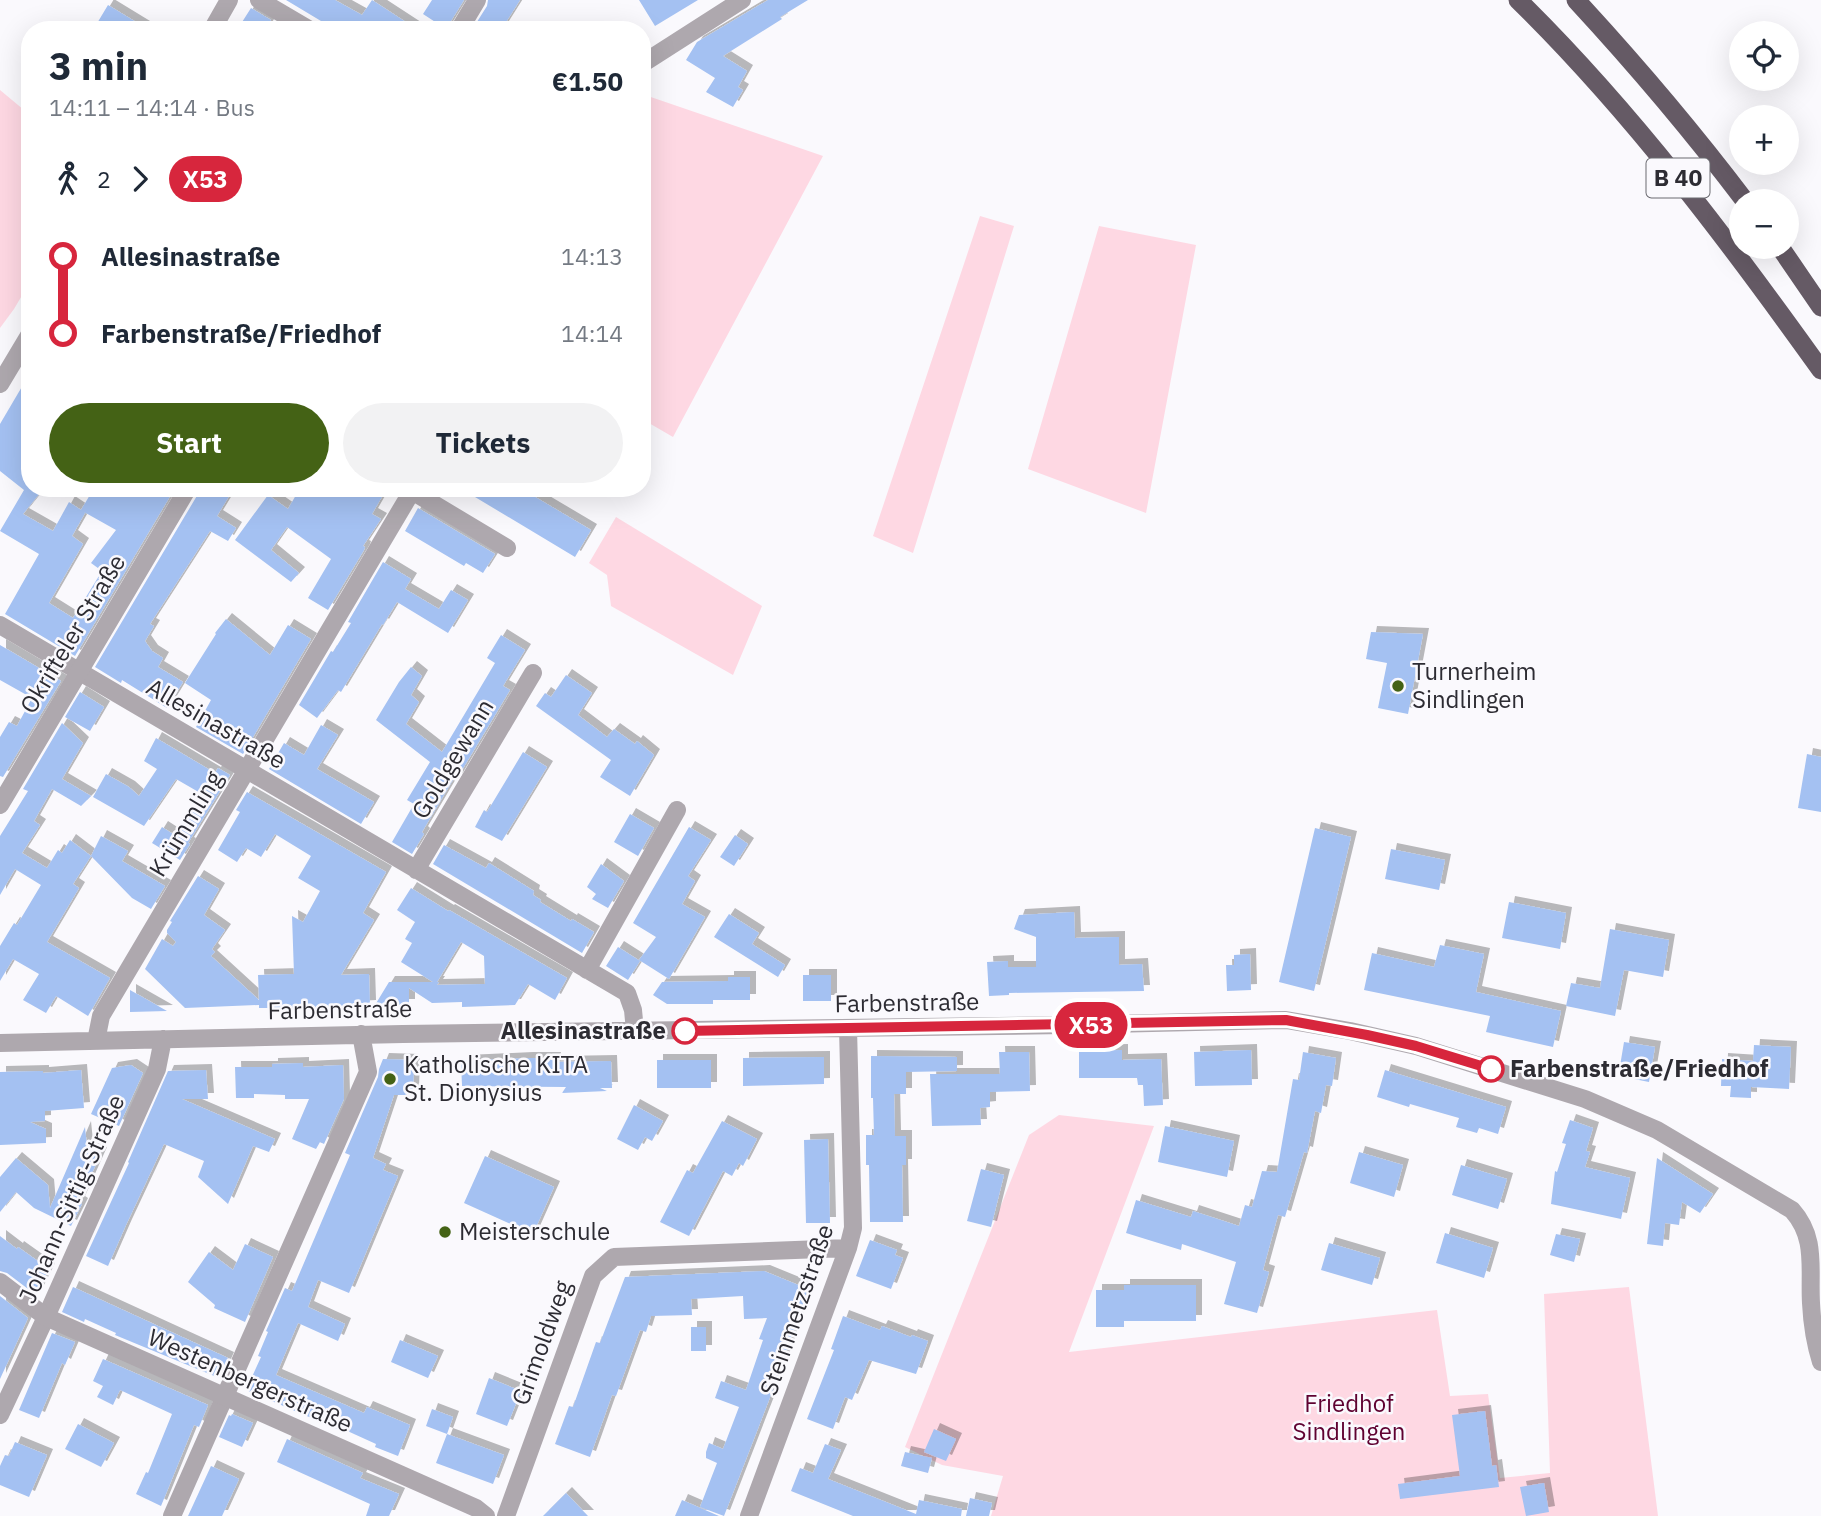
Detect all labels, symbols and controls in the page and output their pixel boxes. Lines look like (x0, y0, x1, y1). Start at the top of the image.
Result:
map controls (1729, 21, 1799, 259)
button: locate (1729, 21, 1799, 91)
text: 3 min (49, 41, 148, 90)
text: €1.50 (552, 64, 623, 98)
text: 14:11 – 14:14 · Bus (49, 92, 255, 122)
button: + (1729, 105, 1799, 175)
road number: B 40 (1646, 158, 1710, 197)
icon: walk (49, 160, 87, 198)
icon: forward (121, 160, 159, 198)
text: X53 (183, 163, 228, 195)
text: 2 (97, 164, 111, 194)
button: − (1729, 189, 1799, 259)
text: Allesinastraße (101, 239, 280, 273)
text: 14:13 (561, 241, 623, 271)
text: Farbenstraße/Friedhof (101, 316, 381, 350)
text: 14:14 (561, 318, 623, 348)
button: Start (49, 403, 329, 483)
button: Tickets (343, 403, 623, 483)
street label: Okrifteler Straße (12, 548, 132, 719)
place label: Turnerheim Sindlingen (1412, 655, 1536, 715)
street label: Allesinastraße (141, 670, 292, 776)
marker: Turnerheim Sindlingen (1390, 678, 1406, 694)
street label: Goldgewann (404, 693, 500, 824)
street label: Krümmling (141, 764, 229, 882)
street label: Farbenstraße (834, 985, 980, 1019)
street label: Farbenstraße (267, 992, 413, 1026)
line badge: X53 (1051, 1002, 1131, 1048)
text: X53 (1069, 1009, 1113, 1041)
place label: Allesinastraße (500, 1014, 666, 1046)
marker: Allesinastraße (672, 1018, 698, 1044)
place label: Katholische KITA St. Dionysius (404, 1048, 588, 1108)
place label: Farbenstraße/Friedhof (1510, 1052, 1769, 1084)
marker: Farbenstraße/Friedhof (1478, 1056, 1504, 1082)
marker: Katholische KITA St. Dionysius (382, 1071, 398, 1087)
street label: Johann-Sittig-Straße (11, 1089, 132, 1308)
place label: Meisterschule (459, 1215, 610, 1247)
street label: Steinmetzstraße (752, 1220, 840, 1399)
marker: Meisterschule (437, 1224, 453, 1240)
street label: Grimoldweg (504, 1276, 579, 1409)
street label: Westenbergerstraße (143, 1321, 358, 1440)
park label: Friedhof Sindlingen (1293, 1387, 1406, 1447)

